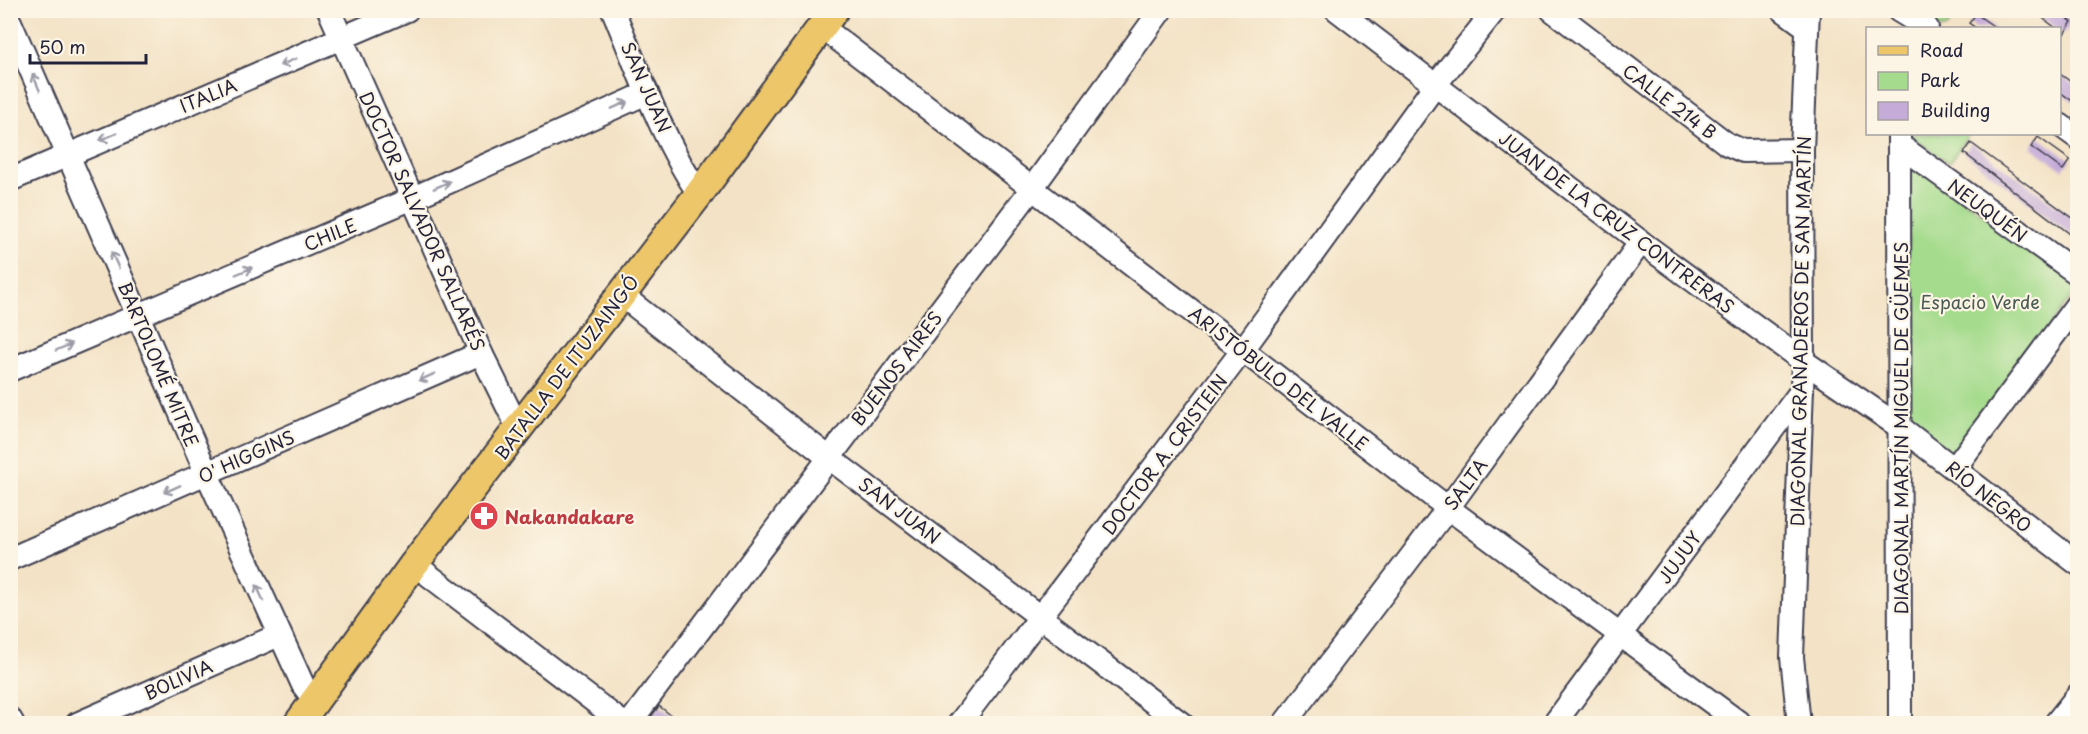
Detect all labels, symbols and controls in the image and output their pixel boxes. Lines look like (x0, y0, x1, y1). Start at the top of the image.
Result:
scale bar (30, 27, 146, 65)
legend (1866, 27, 2061, 135)
text: 50 m (39, 33, 86, 60)
text: Road (1920, 36, 1964, 63)
street label: SAN JUAN (615, 37, 679, 137)
one-way arrow (279, 57, 297, 68)
street label: CALLE 214 B (1617, 57, 1723, 145)
text: Park (1920, 66, 1960, 93)
street label: ITALIA (175, 71, 241, 119)
one-way arrow (30, 73, 41, 92)
street label: DOCTOR SALVADOR SALLARÉS (353, 87, 493, 355)
text: Building (1920, 96, 1990, 123)
one-way arrow (610, 99, 628, 110)
street label: JUAN DE LA CRUZ CONTRERAS (1494, 124, 1740, 320)
one-way arrow (99, 132, 117, 143)
street label: DIAGONAL GRANADEROS DE SAN MARTÍN (1783, 135, 1817, 527)
street label: NEUQUÉN (1943, 172, 2033, 248)
one-way arrow (433, 179, 451, 190)
street label: CHILE (299, 211, 361, 257)
street label: DIAGONAL MARTÍN MIGUEL DE GÜEMES (1887, 242, 1914, 614)
one-way arrow (108, 252, 120, 270)
one-way arrow (234, 265, 252, 276)
street label: BATALLA DE ITUZAINGÓ (487, 269, 645, 465)
street label: BARTOLOMÉ MITRE (112, 277, 206, 451)
park label: Espacio Verde (1920, 288, 2040, 315)
street label: ARISTÓBULO DEL VALLE (1183, 299, 1375, 457)
street label: BUENOS AIRES (844, 305, 948, 431)
one-way arrow (55, 341, 73, 352)
street label: DOCTOR A. CRISTEIN (1095, 368, 1233, 540)
one-way arrow (419, 371, 437, 383)
street label: O' HIGGINS (193, 423, 299, 489)
street label: SALTA (1437, 452, 1493, 516)
street label: RÍO NEGRO (1940, 454, 2038, 538)
street label: SAN JUAN (853, 470, 947, 550)
one-way arrow (163, 484, 181, 495)
pharmacy icon: Nakandakare (468, 500, 500, 532)
place label: Nakandakare (505, 503, 635, 530)
street label: JUJUY (1651, 525, 1707, 589)
one-way arrow (254, 584, 265, 602)
street label: BOLIVIA (139, 652, 217, 706)

